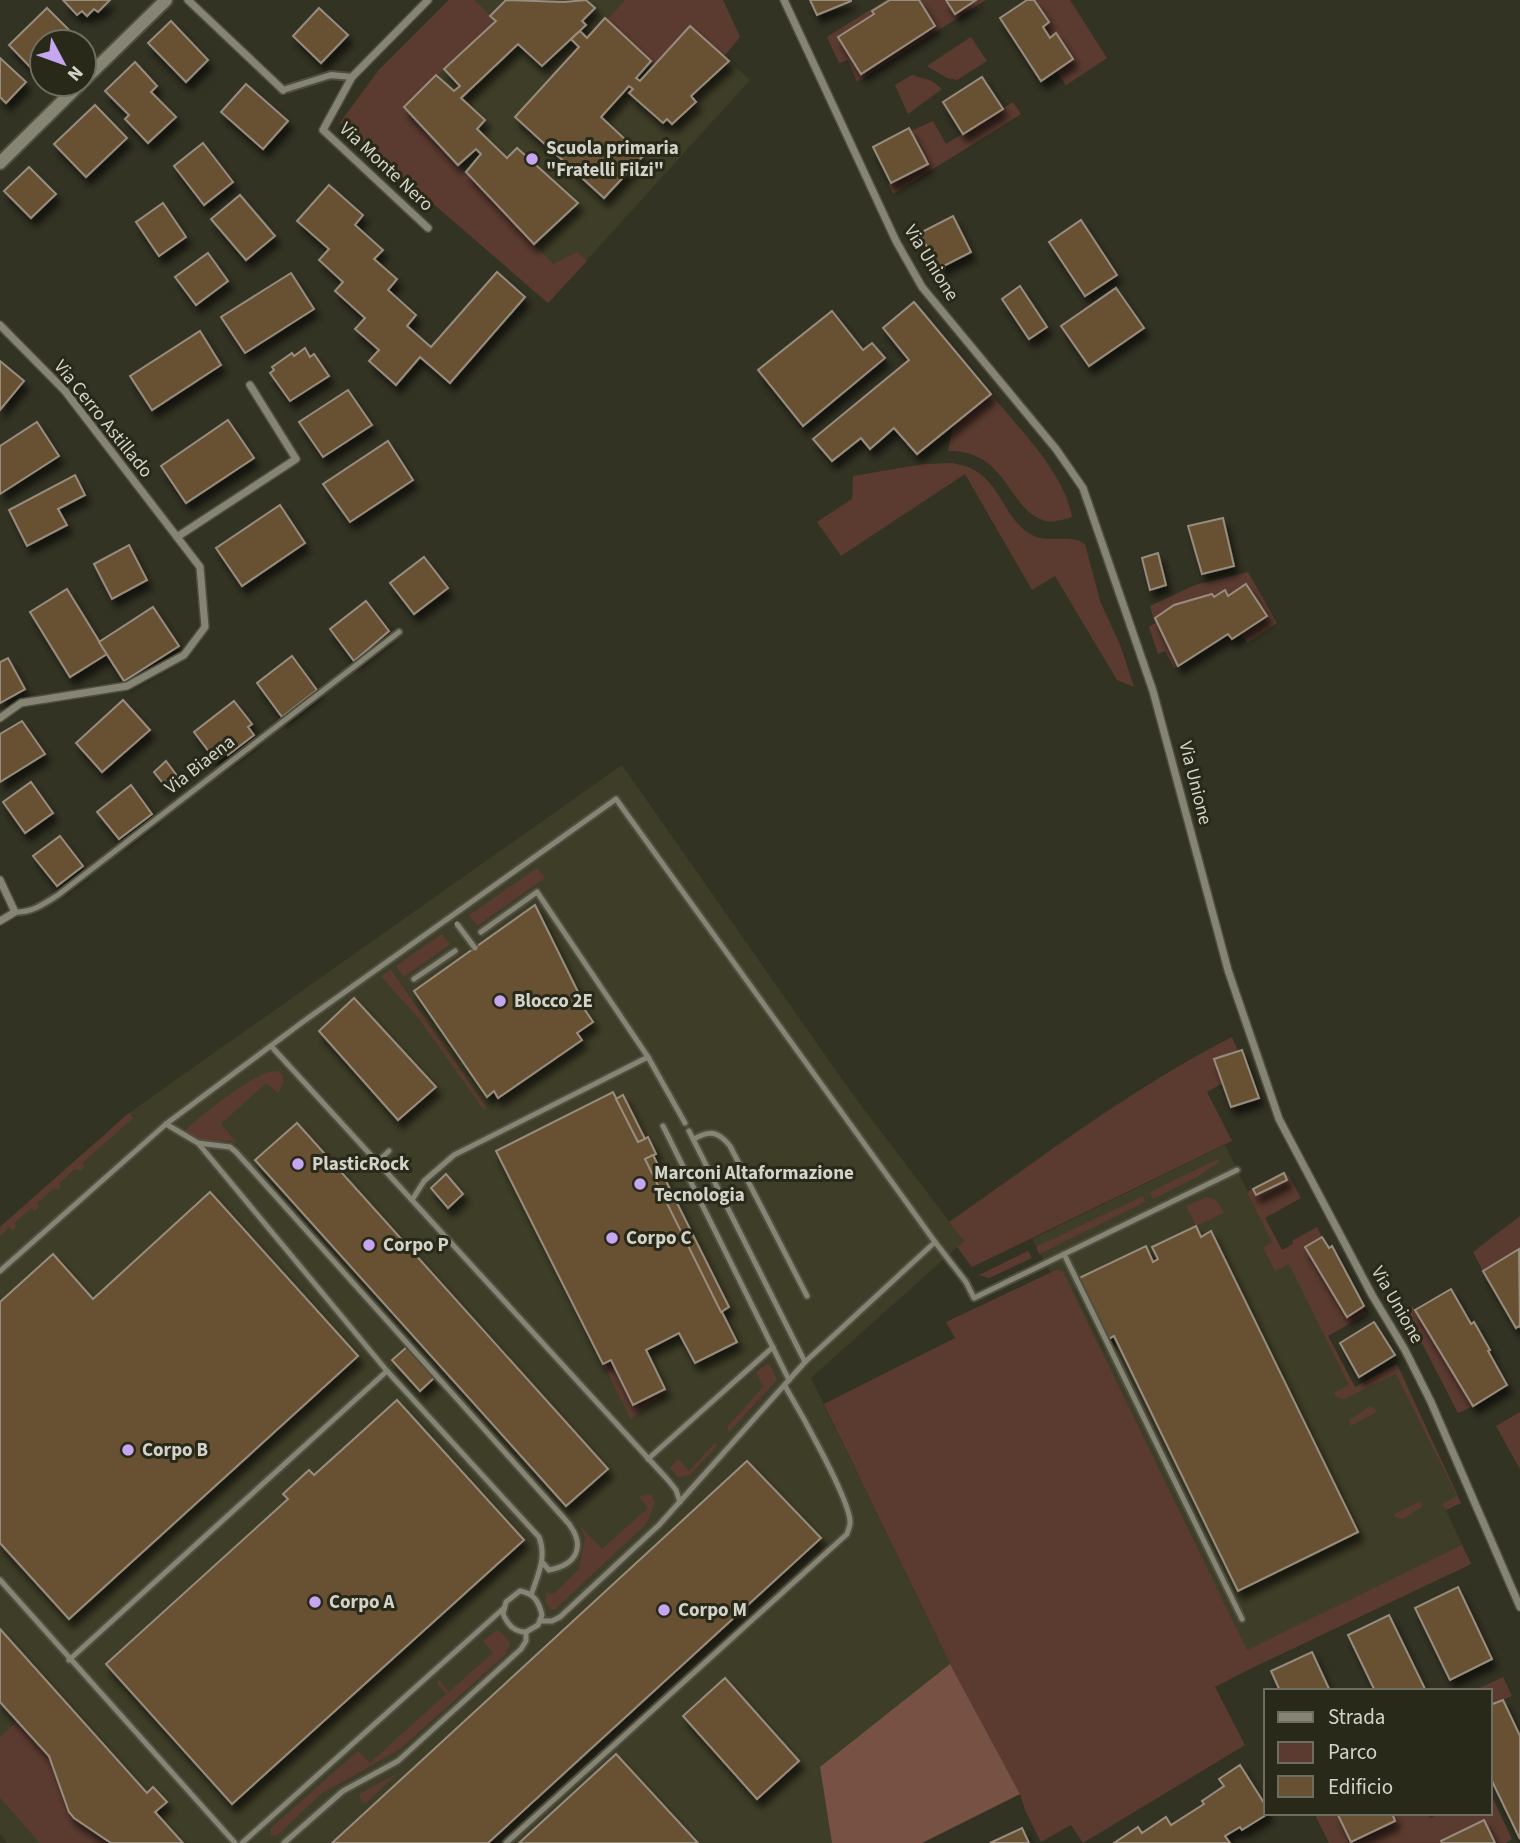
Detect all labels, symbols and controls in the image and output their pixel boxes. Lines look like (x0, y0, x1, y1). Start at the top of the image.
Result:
north arrow (28, 28, 98, 98)
text: N (60, 60, 89, 87)
street label: Via Monte Nero (333, 116, 439, 218)
place label: Scuola primaria "Fratelli Filzi" (546, 135, 679, 184)
marker: Scuola primaria "Fratelli Filzi" (524, 151, 540, 167)
street label: Via Unione (897, 220, 965, 306)
street label: Via Cerro Astillado (47, 354, 159, 484)
street label: Via Biaena (159, 729, 241, 801)
street label: Via Unione (1172, 738, 1218, 828)
place label: Blocco 2E (514, 988, 593, 1015)
marker: Blocco 2E (492, 993, 508, 1009)
place label: PlasticRock (312, 1151, 410, 1178)
marker: PlasticRock (290, 1156, 306, 1172)
place label: Marconi Altaformazione Tecnologia (654, 1160, 854, 1209)
marker: Marconi Altaformazione Tecnologia (632, 1176, 648, 1192)
place label: Corpo C (626, 1225, 691, 1252)
marker: Corpo C (604, 1230, 620, 1246)
place label: Corpo P (383, 1232, 449, 1259)
marker: Corpo P (361, 1237, 377, 1253)
street label: Via Unione (1364, 1261, 1430, 1349)
place label: Corpo B (142, 1437, 208, 1464)
marker: Corpo B (120, 1442, 136, 1458)
place label: Corpo A (329, 1589, 394, 1616)
marker: Corpo A (307, 1594, 323, 1610)
place label: Corpo M (678, 1597, 747, 1624)
marker: Corpo M (656, 1602, 672, 1618)
legend (1264, 1689, 1492, 1815)
text: Strada (1328, 1702, 1385, 1732)
text: Parco (1328, 1737, 1377, 1767)
text: Edificio (1328, 1772, 1393, 1802)

